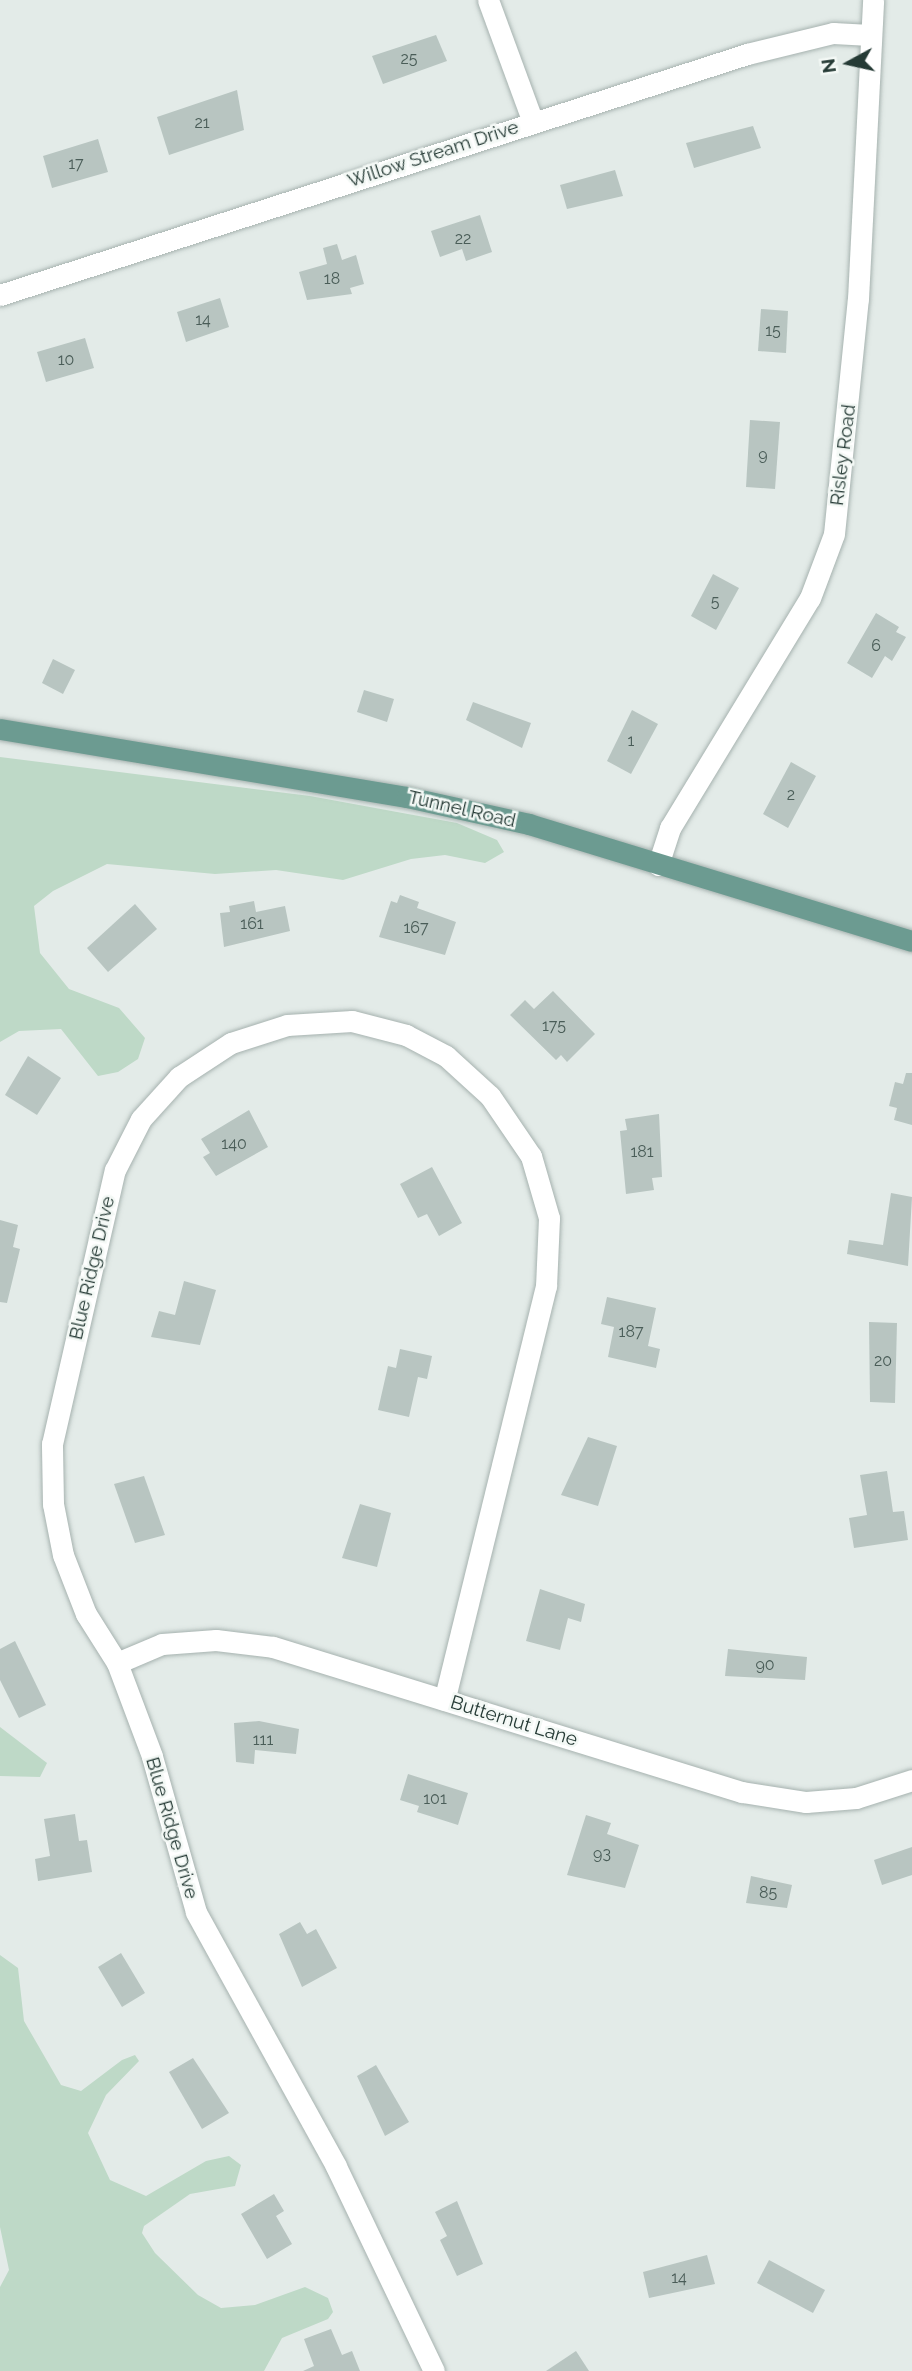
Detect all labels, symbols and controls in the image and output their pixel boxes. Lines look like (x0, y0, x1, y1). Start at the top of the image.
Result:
north arrow (814, 28, 884, 98)
house number: 25 (400, 49, 418, 69)
text: N (816, 57, 840, 75)
house number: 21 (194, 113, 210, 133)
street label: Willow Stream Drive (344, 116, 522, 192)
house number: 17 (68, 154, 84, 174)
house number: 22 (455, 229, 471, 249)
house number: 18 (324, 269, 340, 289)
house number: 14 (195, 310, 211, 330)
house number: 15 (765, 321, 781, 341)
house number: 10 (58, 350, 74, 370)
street label: Risley Road (825, 403, 861, 507)
house number: 9 (758, 445, 768, 465)
house number: 5 (711, 592, 719, 612)
house number: 6 (871, 636, 881, 656)
house number: 1 (628, 731, 634, 751)
street label: Tunnel Road (406, 785, 518, 833)
house number: 2 (787, 785, 795, 805)
house number: 161 (240, 914, 264, 934)
house number: 167 (403, 918, 429, 938)
house number: 175 (542, 1016, 566, 1036)
house number: 140 (221, 1134, 247, 1154)
house number: 181 (630, 1142, 654, 1162)
street label: Blue Ridge Drive (64, 1194, 120, 1342)
house number: 187 (619, 1322, 643, 1342)
house number: 20 (874, 1351, 892, 1371)
house number: 90 (755, 1655, 775, 1675)
street label: Butternut Lane (448, 1691, 580, 1751)
house number: 111 (253, 1730, 273, 1750)
street label: Blue Ridge Drive (141, 1754, 203, 1902)
house number: 101 (423, 1789, 447, 1809)
house number: 93 (593, 1844, 611, 1864)
house number: 85 (759, 1883, 777, 1903)
house number: 14 (671, 2268, 687, 2288)

